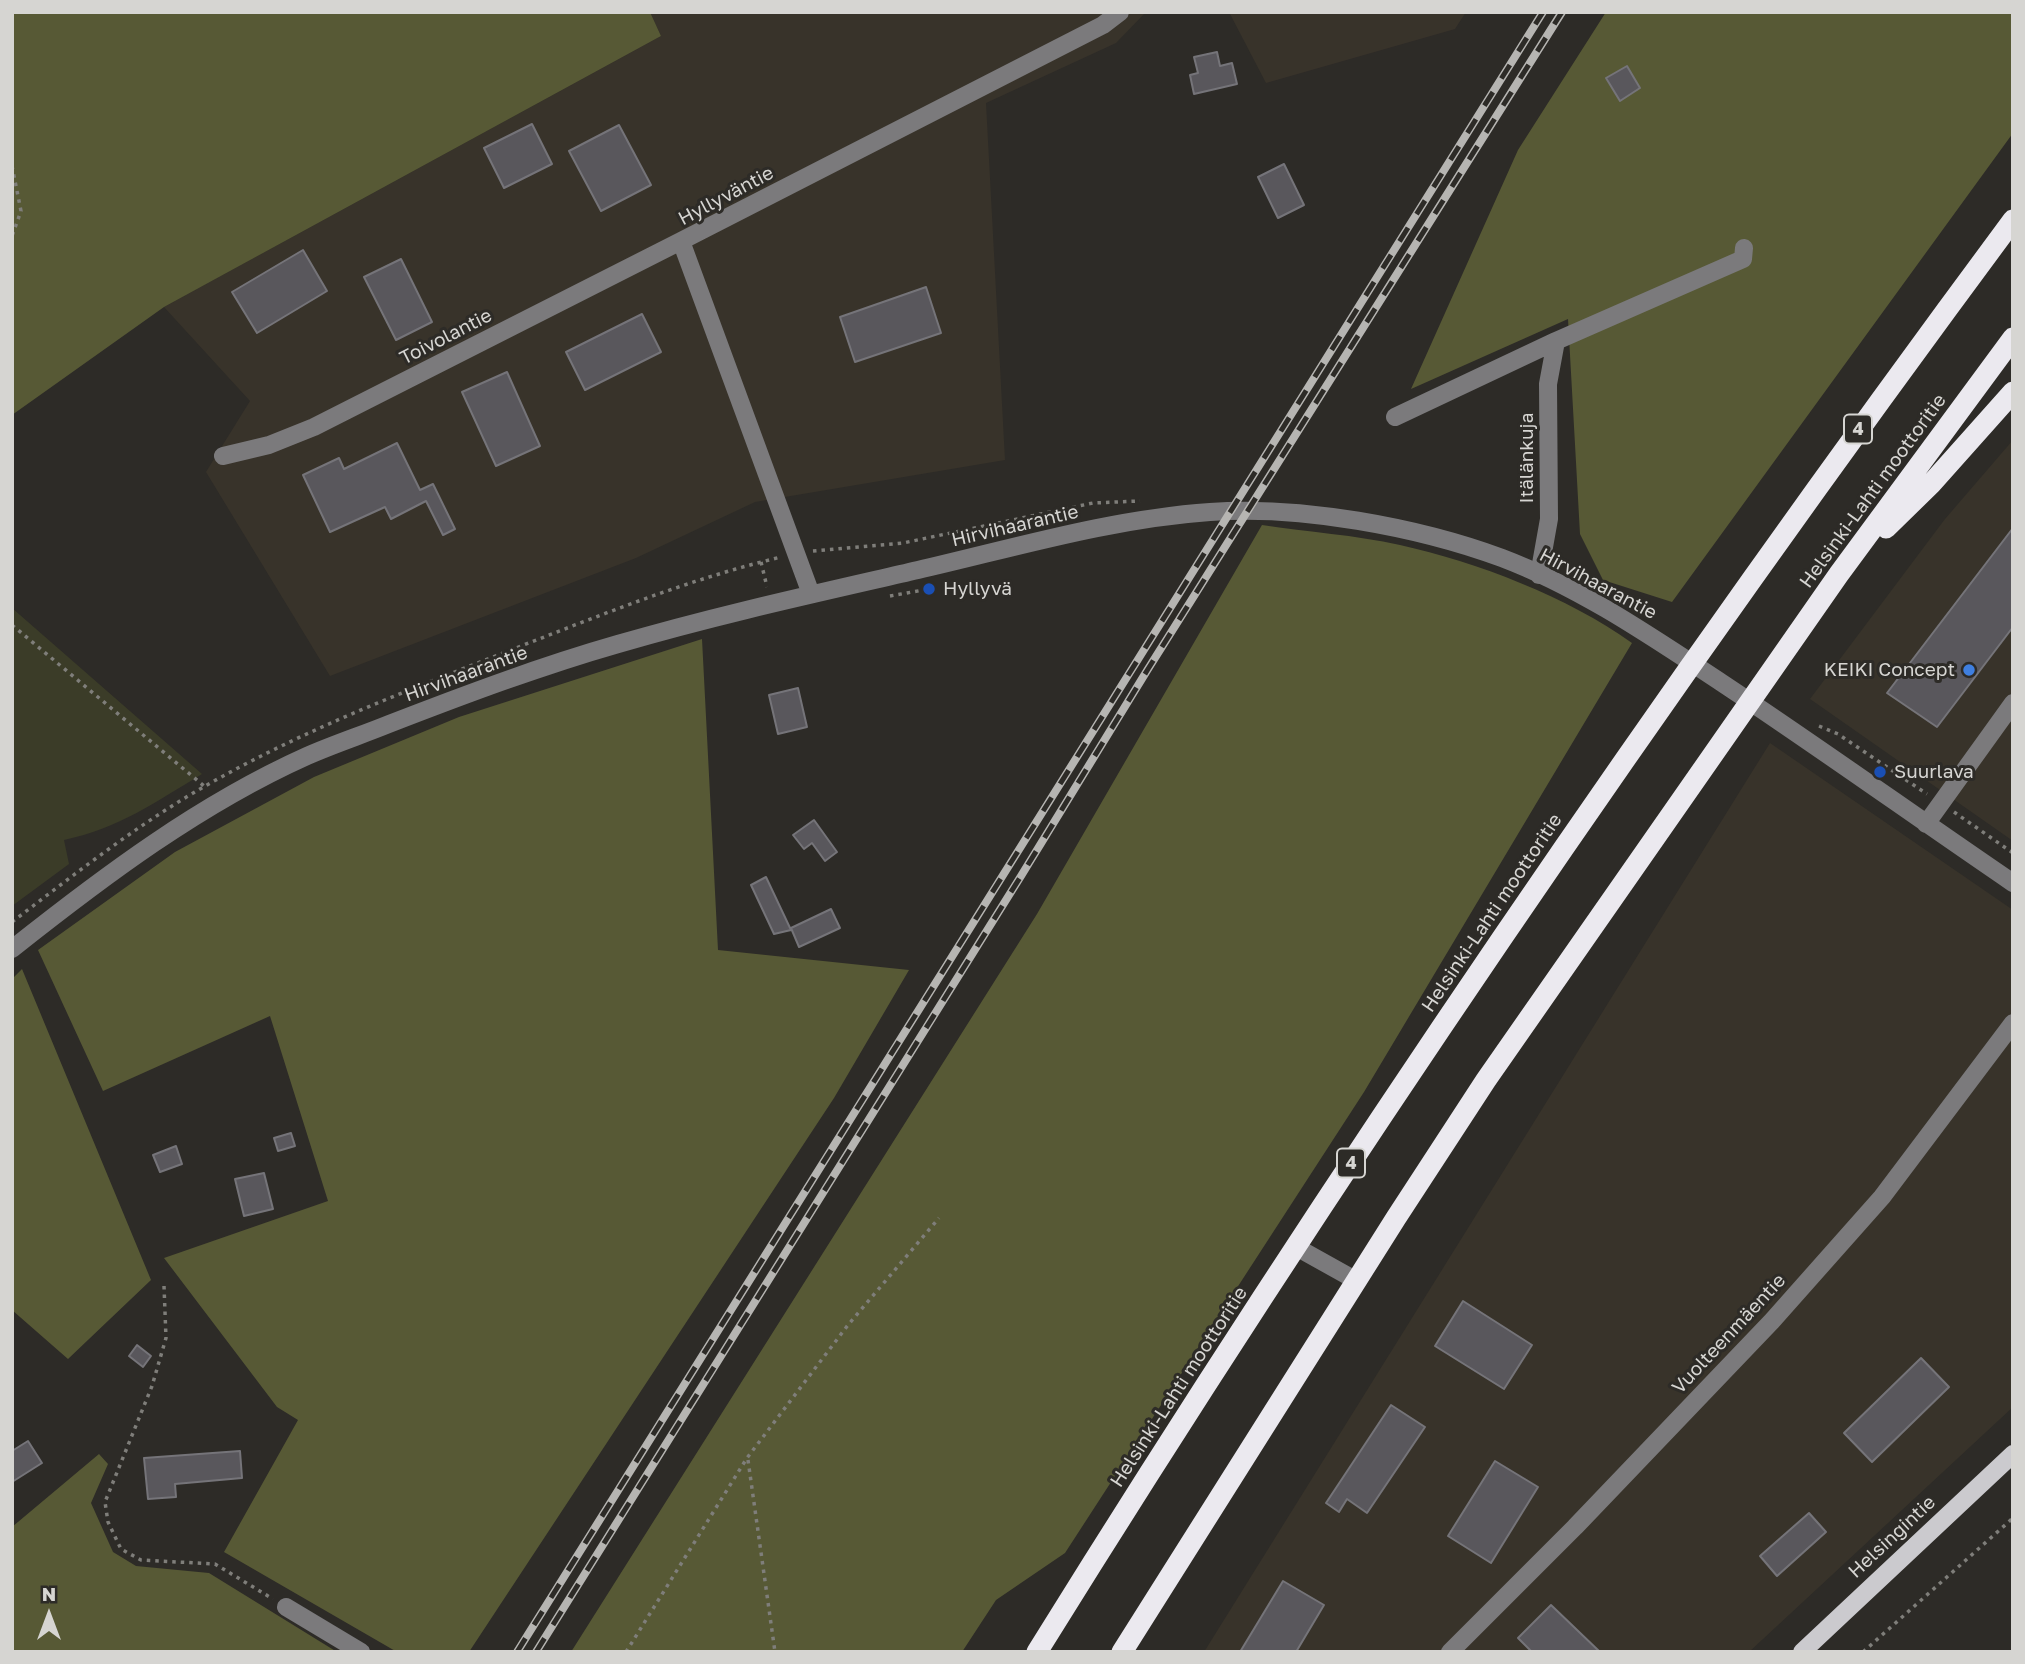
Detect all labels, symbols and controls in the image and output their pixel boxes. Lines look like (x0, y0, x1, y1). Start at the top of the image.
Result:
street label: Hyllyväntie (675, 161, 777, 231)
street label: Toivolantie (396, 304, 496, 370)
street label: Helsinki-Lahti moottoritie (1795, 389, 1951, 593)
street label: Itälänkuja (1516, 413, 1538, 503)
road number: 4 (1844, 414, 1872, 444)
street label: Hirvihaarantie (949, 500, 1081, 552)
street label: Hirvihaarantie (1535, 544, 1661, 624)
place label: Hyllyvä (943, 578, 1012, 600)
marker: Hyllyvä (921, 581, 937, 597)
street label: Hirvihaarantie (401, 641, 531, 707)
place label: KEIKI Concept (1824, 659, 1955, 681)
marker: KEIKI Concept (1961, 662, 1977, 678)
place label: Suurlava (1894, 761, 1974, 783)
marker: Suurlava (1872, 764, 1888, 780)
street label: Helsinki-Lahti moottoritie (1417, 809, 1567, 1017)
road number: 4 (1337, 1148, 1365, 1178)
street label: Vuolteenmäentie (1668, 1269, 1790, 1399)
street label: Helsinki-Lahti moottoritie (1106, 1283, 1252, 1491)
street label: Helsingintie (1844, 1491, 1940, 1583)
north arrow (14, 1580, 84, 1650)
text: N (42, 1582, 56, 1605)

